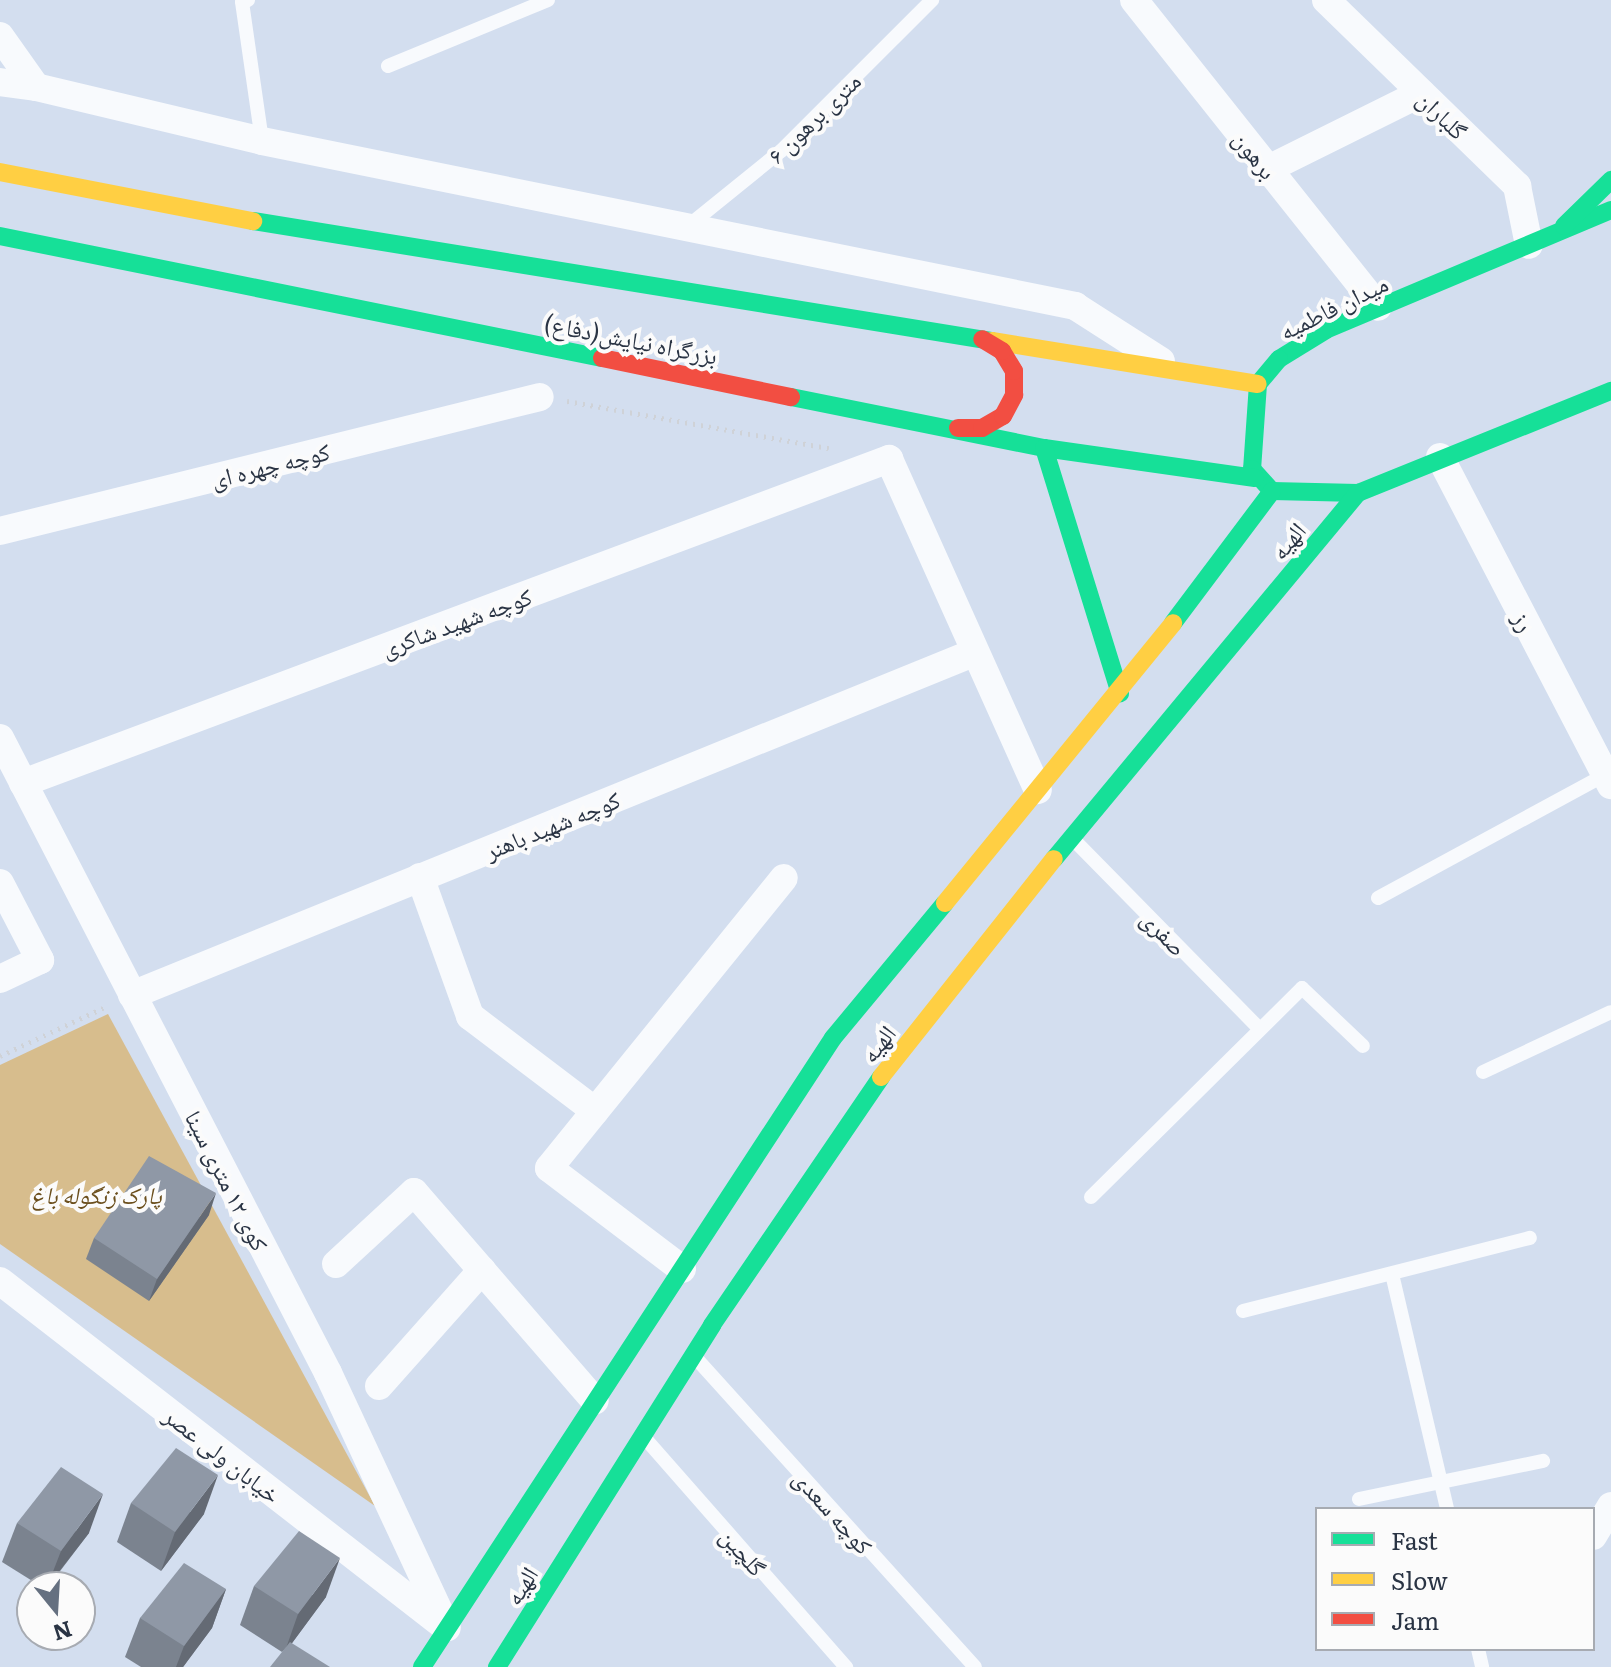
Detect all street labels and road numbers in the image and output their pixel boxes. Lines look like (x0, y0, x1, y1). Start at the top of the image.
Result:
street label: ۶ متری برهون (760, 66, 866, 168)
street label: گلباران (1412, 84, 1474, 144)
street label: برهون (1228, 124, 1284, 184)
street label: میدان فاطمیه (1274, 267, 1392, 345)
street label: بزرگراه نیایش(دفاع) (542, 307, 720, 369)
street label: کوچه چهره ای (208, 435, 332, 493)
street label: الهیه (1263, 516, 1311, 564)
street label: کوچه شهید شاکری (377, 580, 535, 662)
street label: رز (1508, 606, 1542, 636)
street label: کوچه شهید باهنر (480, 784, 624, 864)
street label: صفری (1136, 903, 1194, 961)
street label: الهیه (854, 1019, 900, 1067)
street label: کوی ۱۲ متری سینا (180, 1105, 276, 1255)
street label: خیابان ولی عصر (159, 1400, 287, 1508)
street label: کوچه سعدی (788, 1463, 880, 1559)
street label: گلچین (715, 1521, 773, 1581)
street label: الهیه (497, 1561, 543, 1609)

